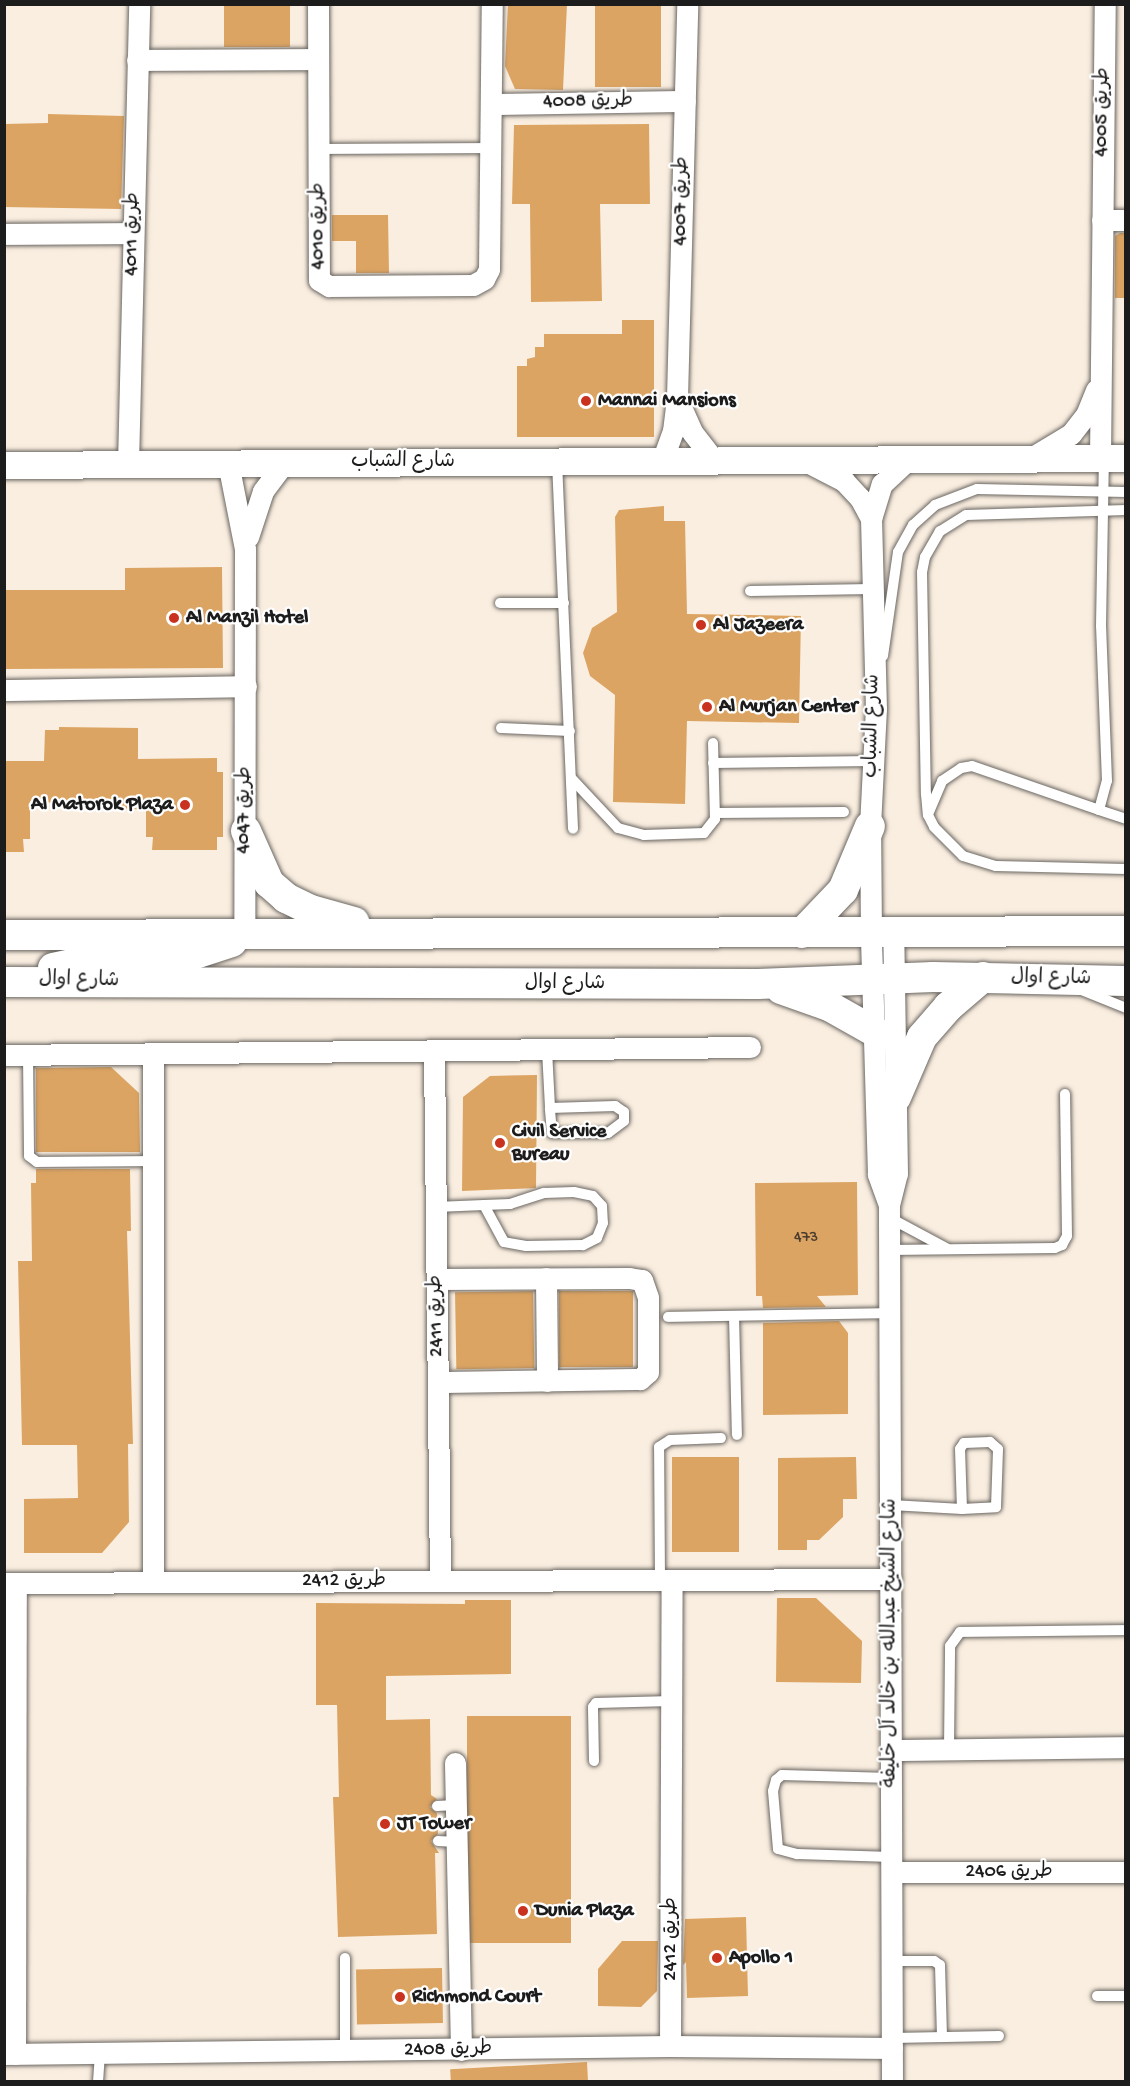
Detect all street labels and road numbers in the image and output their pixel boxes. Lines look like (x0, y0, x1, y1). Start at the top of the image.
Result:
street label: طريق 4005 (1090, 67, 1116, 157)
street label: طريق 4008 (543, 89, 633, 115)
street label: طريق 4007 (669, 156, 695, 246)
street label: طريق 4010 (307, 183, 331, 269)
street label: طريق 4011 (120, 192, 146, 276)
street label: شارع الشباب (351, 450, 455, 474)
street label: شارع الشباب (860, 674, 886, 778)
street label: طريق 4047 (232, 766, 258, 854)
street label: شارع اوال (1011, 966, 1091, 992)
street label: شارع اوال (39, 968, 119, 994)
street label: شارع اوال (525, 972, 605, 996)
street label: طريق 2411 (424, 1275, 450, 1357)
street label: شارع الشيخ عبدالله بن خالد آل خليفة (879, 1498, 903, 1788)
street label: طريق 2412 (302, 1569, 386, 1593)
street label: طريق 2406 (965, 1860, 1053, 1884)
street label: طريق 2412 (659, 1897, 683, 1981)
street label: طريق 2408 (404, 2037, 492, 2063)

